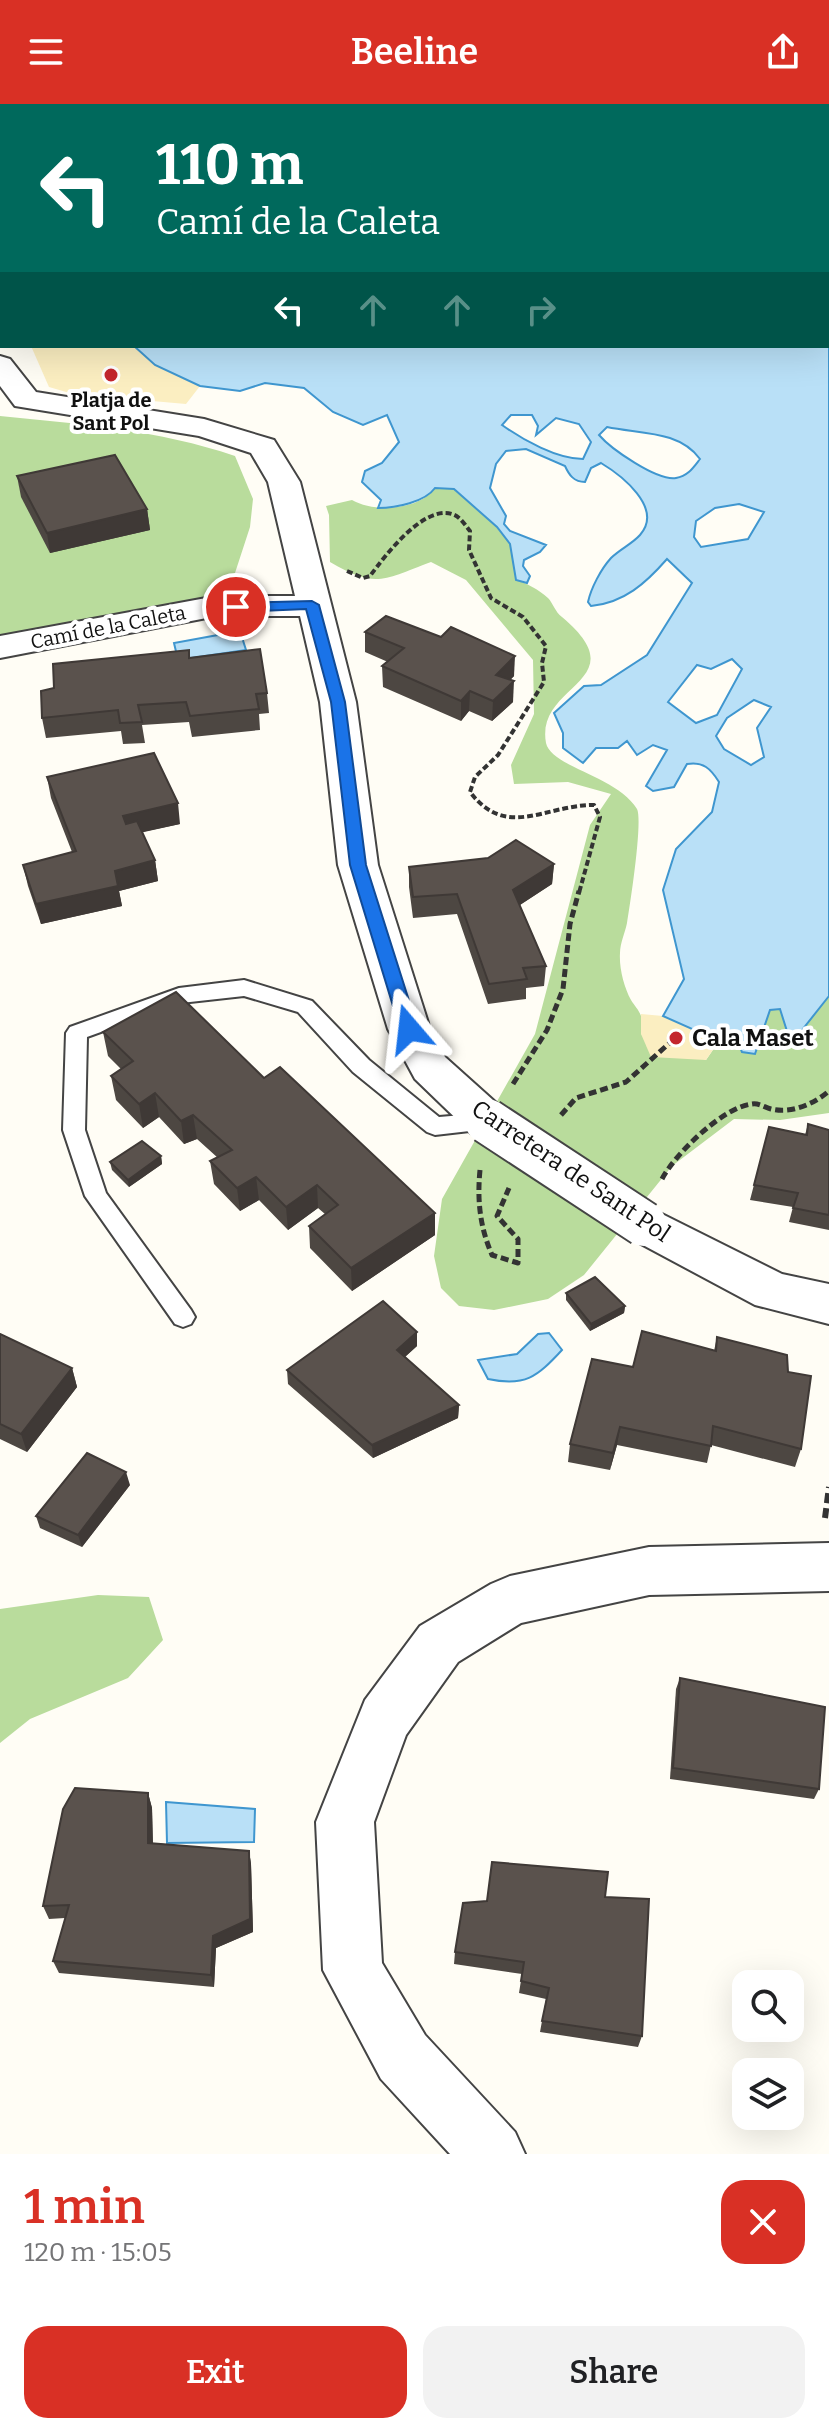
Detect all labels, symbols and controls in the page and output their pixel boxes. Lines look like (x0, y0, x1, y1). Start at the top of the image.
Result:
icon: menu (24, 30, 68, 74)
text: Beeline (351, 30, 478, 74)
icon: share (761, 30, 805, 74)
text: 110 m (156, 132, 303, 199)
icon: left (24, 136, 128, 240)
text: Camí de la Caleta (156, 200, 440, 244)
icon: left (267, 288, 311, 332)
icon: ahead (351, 288, 395, 332)
icon: ahead (435, 288, 479, 332)
icon: right (519, 288, 563, 332)
marker: Platja de Sant Pol (102, 366, 120, 384)
place label: Platja de Sant Pol (71, 388, 151, 435)
pin (202, 573, 270, 641)
icon: arrive (214, 585, 258, 629)
street label: Camí de la Caleta (28, 600, 188, 654)
position arrow (367, 987, 451, 1071)
place label: Cala Maset (692, 1024, 814, 1052)
marker: Cala Maset (667, 1029, 685, 1047)
street label: Carretera de Sant Pol (466, 1094, 676, 1248)
map controls (732, 1970, 804, 2130)
button: search (732, 1970, 804, 2042)
button: layers (732, 2058, 804, 2130)
text: 1 min (24, 2178, 145, 2236)
button: close (721, 2180, 805, 2264)
text: 120 m · 15:05 (24, 2237, 172, 2268)
button: Exit (24, 2326, 407, 2418)
button: Share (423, 2326, 805, 2418)

